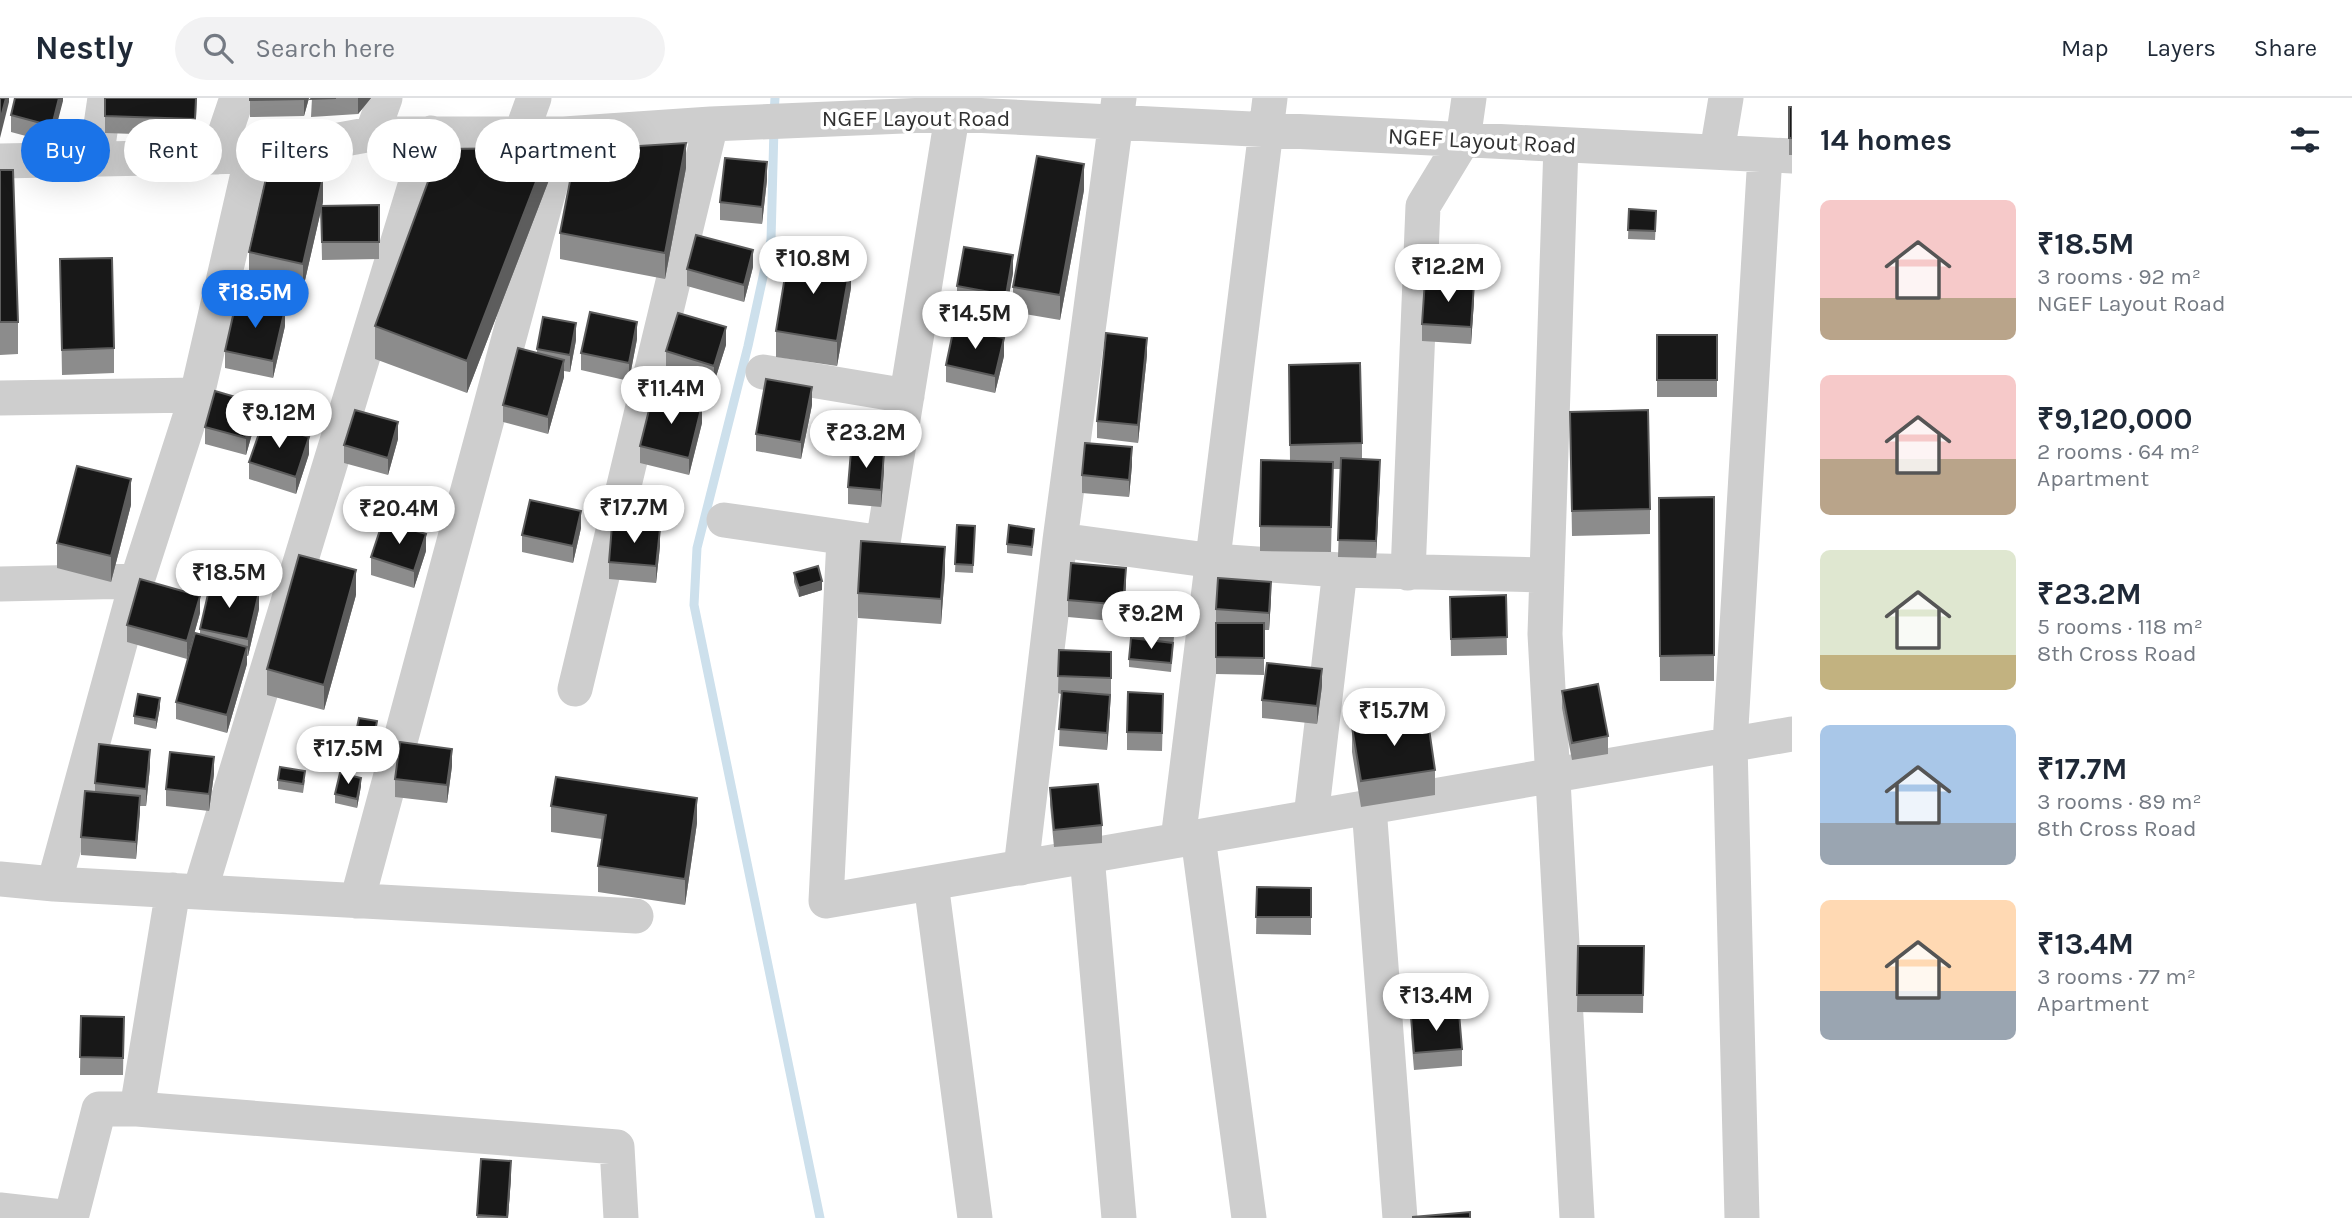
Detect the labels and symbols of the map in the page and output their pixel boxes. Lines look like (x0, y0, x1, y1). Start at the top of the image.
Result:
street label: NGEF Layout Road (822, 105, 1010, 132)
street label: NGEF Layout Road (1387, 123, 1577, 159)
pin: ₹10.8M (756, 236, 870, 296)
pin: ₹12.2M (1391, 244, 1505, 304)
pin: ₹18.5M (198, 271, 312, 330)
pin: ₹14.5M (918, 292, 1032, 351)
pin: ₹11.4M (614, 366, 728, 426)
pin: ₹9.12M (222, 390, 336, 450)
pin: ₹23.2M (809, 410, 923, 470)
pin: ₹20.4M (342, 486, 456, 546)
pin: ₹17.7M (577, 486, 691, 545)
pin: ₹18.5M (172, 550, 286, 610)
pin: ₹9.2M (1102, 592, 1200, 651)
pin: ₹15.7M (1337, 688, 1451, 748)
pin: ₹17.5M (291, 726, 405, 786)
pin: ₹13.4M (1379, 974, 1493, 1033)

